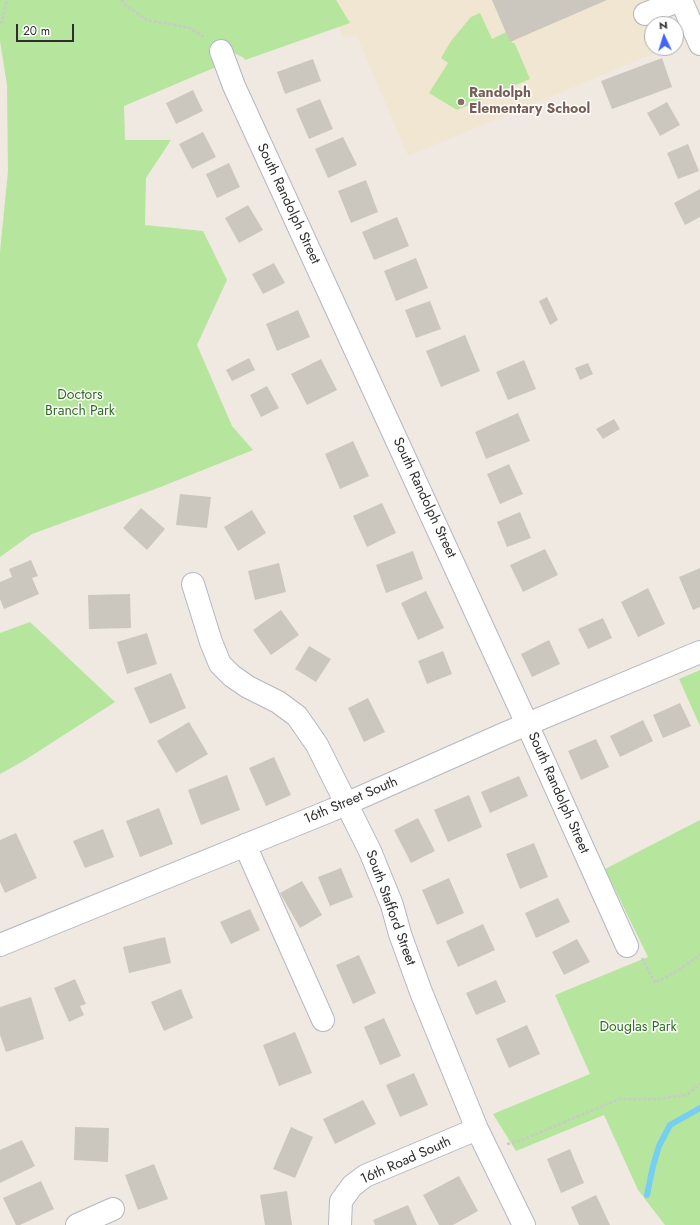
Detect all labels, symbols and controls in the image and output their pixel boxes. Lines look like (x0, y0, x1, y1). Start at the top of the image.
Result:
scale bar (18, 16, 76, 42)
north arrow (644, 16, 684, 56)
text: N (658, 17, 668, 33)
text: 20 m (23, 22, 50, 40)
place label: Randolph Elementary School (469, 86, 590, 118)
marker: Randolph Elementary School (456, 97, 466, 107)
street label: South Randolph Street (253, 141, 323, 267)
park label: Doctors Branch Park (45, 388, 115, 420)
street label: South Randolph Street (389, 435, 459, 561)
street label: South Randolph Street (524, 730, 592, 856)
street label: 16th Street South (302, 774, 400, 828)
street label: South Stafford Street (361, 848, 419, 968)
park label: Douglas Park (599, 1020, 677, 1036)
street label: 16th Road South (358, 1134, 454, 1188)

